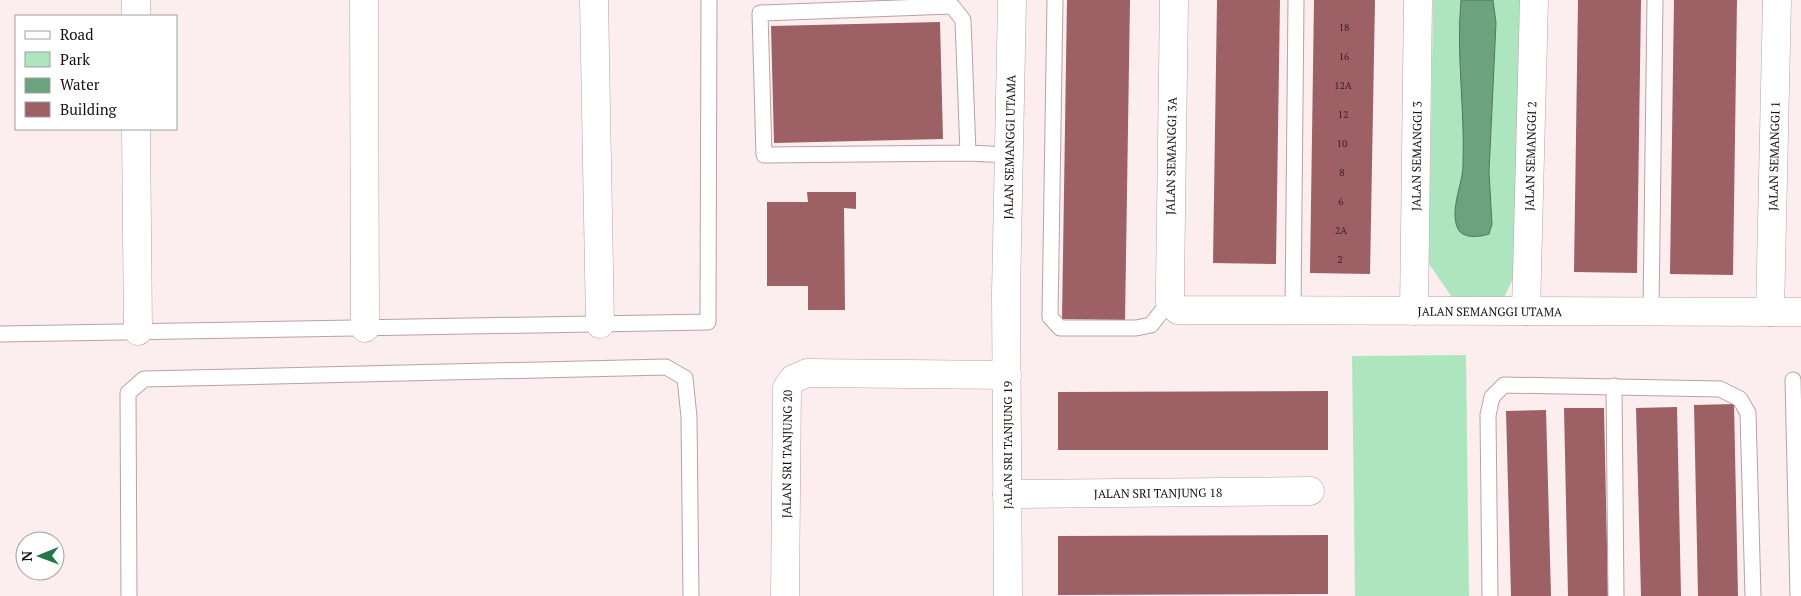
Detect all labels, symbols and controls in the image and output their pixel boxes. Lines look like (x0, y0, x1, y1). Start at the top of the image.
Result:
legend (15, 15, 178, 130)
house number: 18 (1339, 21, 1349, 34)
text: Road (60, 24, 93, 44)
text: Park (60, 49, 90, 69)
house number: 16 (1339, 50, 1350, 63)
text: Water (60, 74, 100, 94)
street label: JALAN SEMANGGI UTAMA (1000, 74, 1018, 220)
house number: 12A (1334, 79, 1352, 92)
street label: JALAN SEMANGGI 3A (1162, 96, 1180, 215)
text: Building (60, 99, 118, 119)
street label: JALAN SEMANGGI 3 (1408, 101, 1424, 211)
street label: JALAN SEMANGGI 2 (1521, 101, 1539, 211)
street label: JALAN SEMANGGI 1 (1765, 101, 1782, 211)
house number: 12 (1338, 108, 1348, 121)
house number: 10 (1337, 137, 1347, 150)
house number: 8 (1339, 166, 1345, 179)
house number: 6 (1338, 195, 1344, 208)
house number: 2A (1335, 224, 1347, 237)
house number: 2 (1337, 253, 1343, 266)
street label: JALAN SEMANGGI UTAMA (1418, 303, 1563, 319)
street label: JALAN SRI TANJUNG 19 (1000, 381, 1015, 509)
street label: JALAN SRI TANJUNG 20 (778, 390, 794, 518)
street label: JALAN SRI TANJUNG 18 (1094, 484, 1222, 501)
north arrow (15, 531, 65, 581)
text: N (17, 550, 36, 562)

